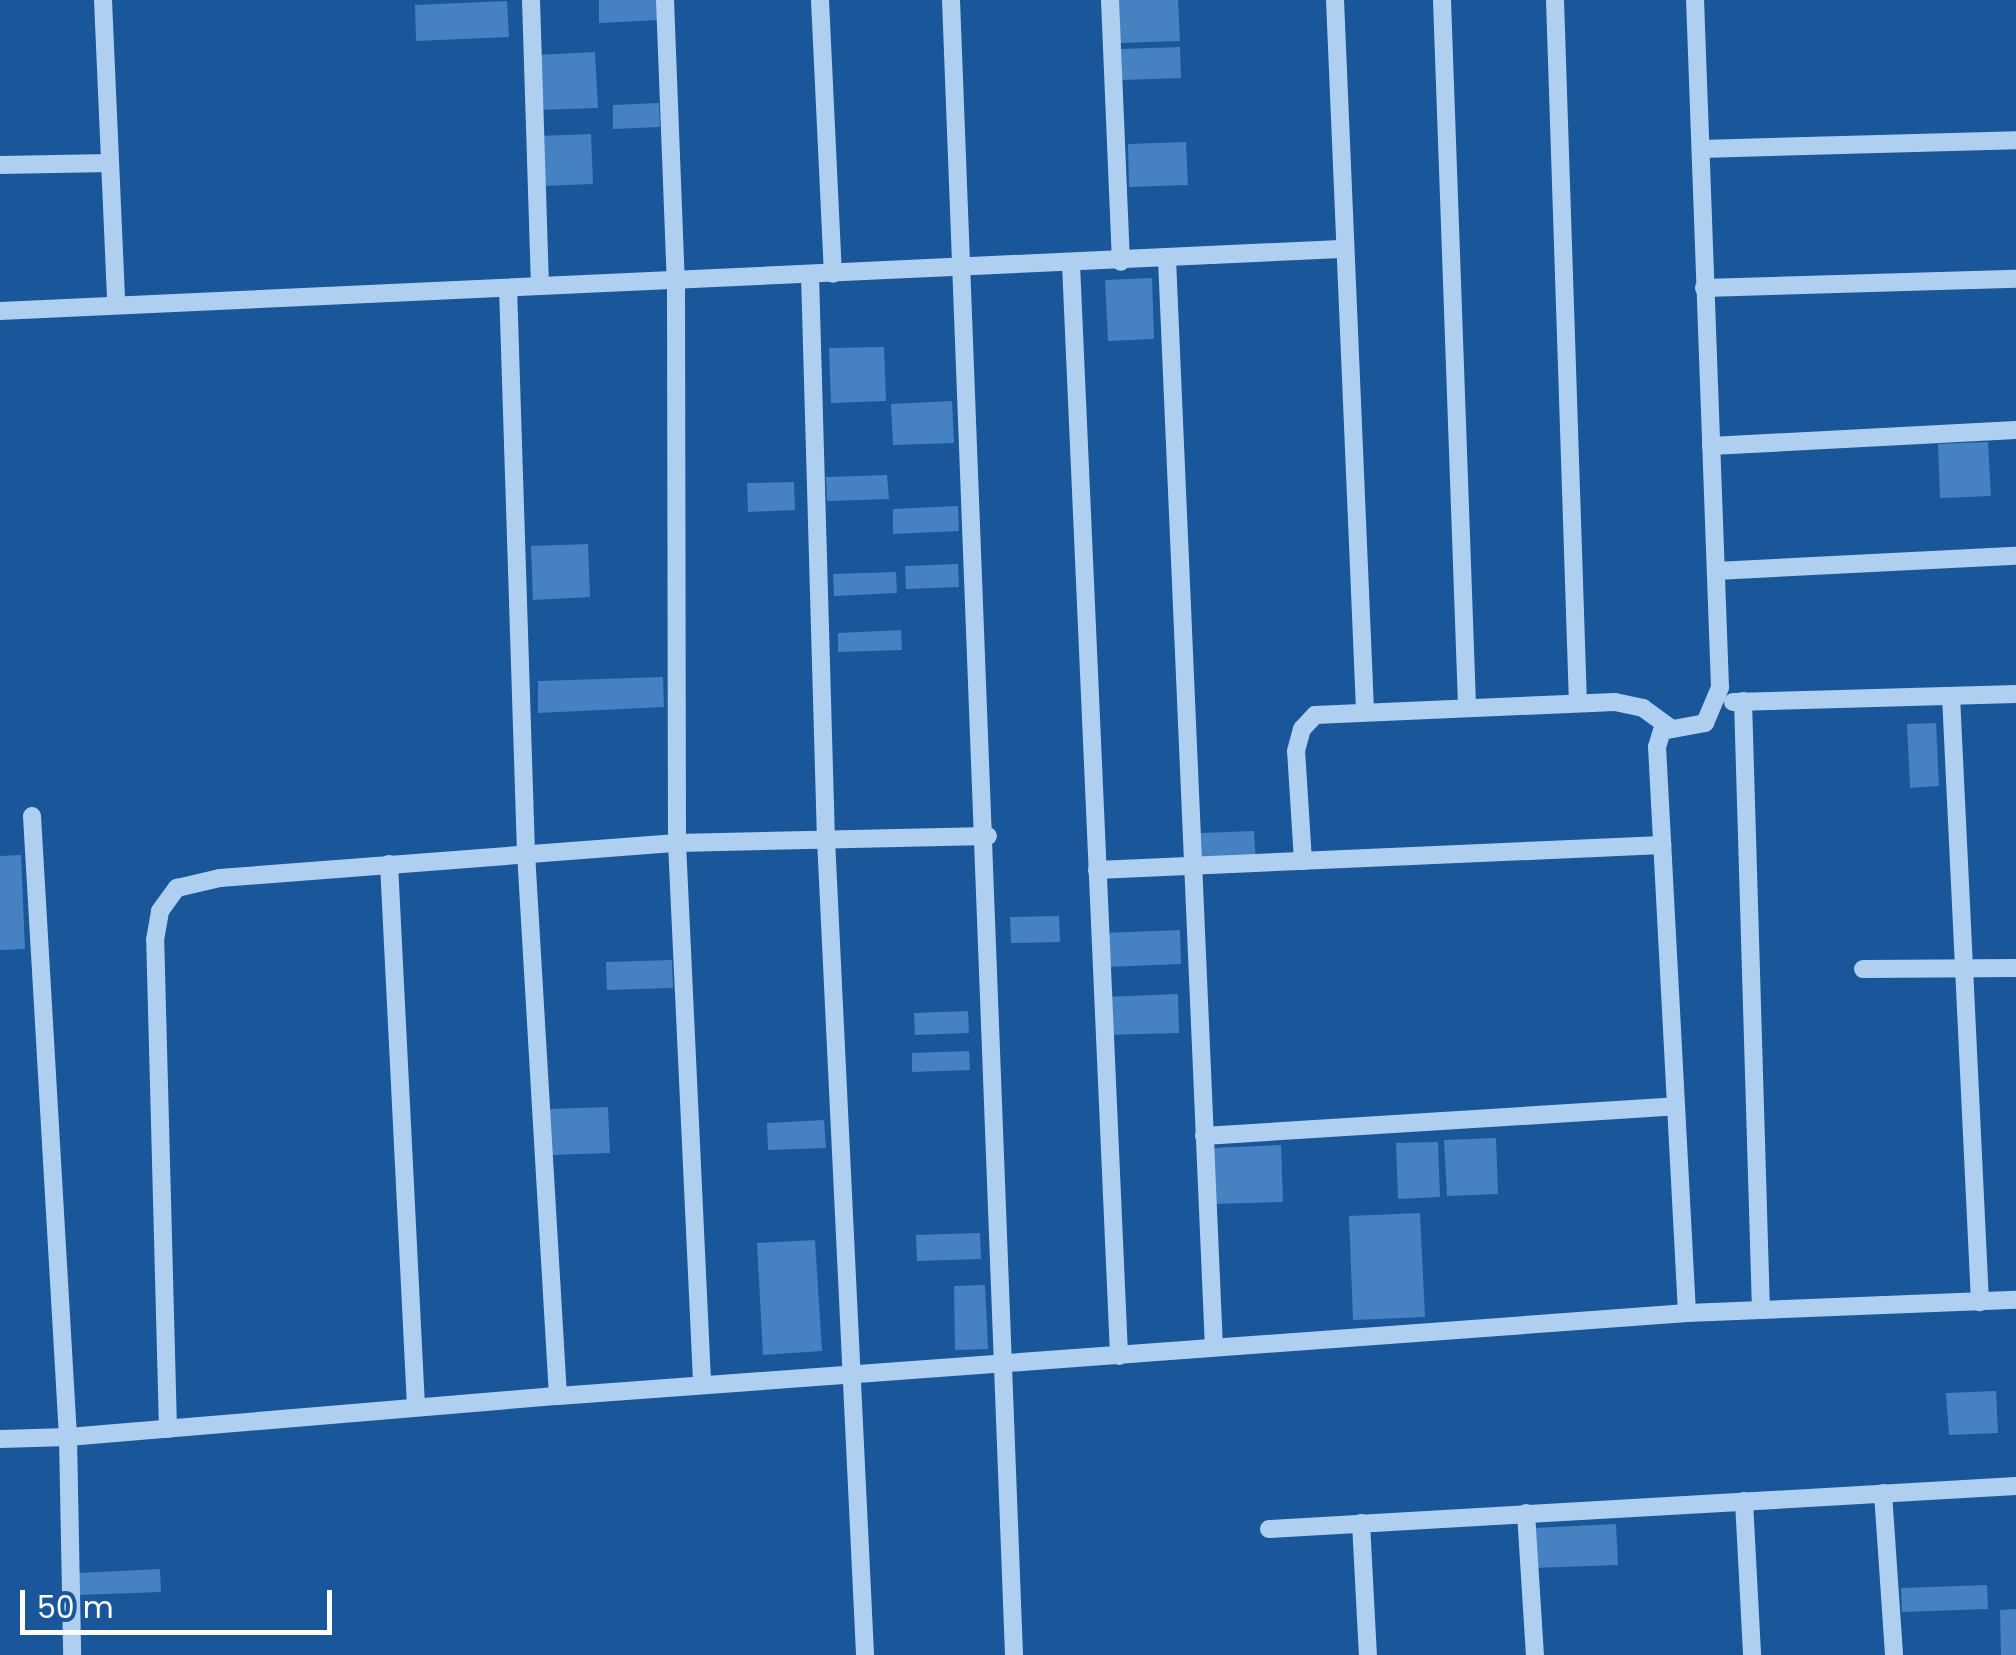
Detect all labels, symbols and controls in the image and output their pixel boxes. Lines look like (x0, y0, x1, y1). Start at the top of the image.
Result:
scale bar (25, 1570, 338, 1632)
text: 50 m (37, 1586, 114, 1629)

